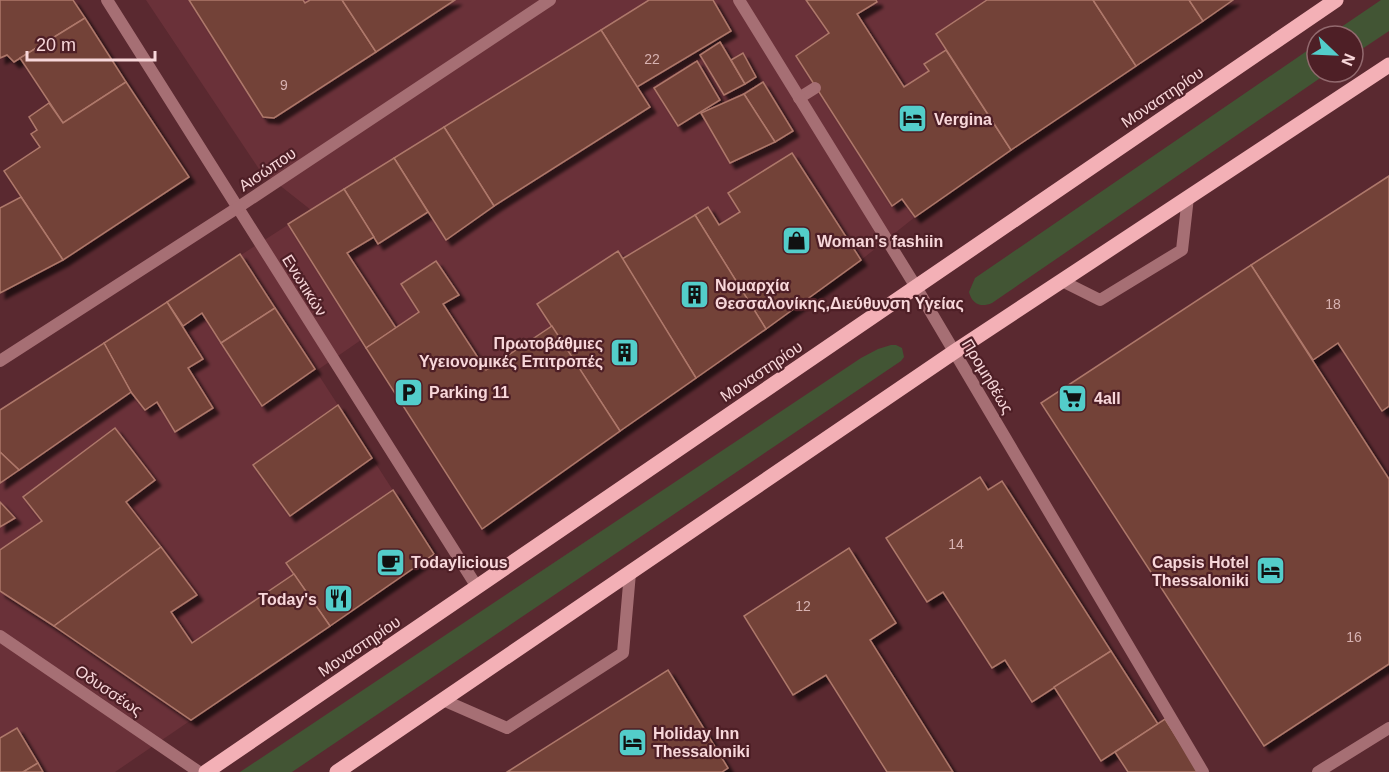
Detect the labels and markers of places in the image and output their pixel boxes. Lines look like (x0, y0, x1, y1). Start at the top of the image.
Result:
hotel icon: Vergina (897, 103, 929, 135)
place label: Vergina (934, 111, 992, 128)
shop icon: Woman's fashiin (780, 225, 812, 257)
place label: Woman's fashiin (817, 233, 943, 250)
place label: Νομαρχία Θεσσαλονίκης,Διεύθυνση Υγείας (715, 277, 964, 313)
building icon: Νομαρχία Θεσσαλονίκης,Διεύθυνση Υγείας (678, 278, 710, 310)
place label: Πρωτοβάθμιες Υγειονομικές Επιτροπές (419, 335, 603, 371)
building icon: Πρωτοβάθμιες Υγειονομικές Επιτροπές (608, 336, 640, 368)
parking icon: Parking 11 (392, 376, 424, 408)
supermarket icon: 4all (1057, 382, 1089, 414)
place label: Parking 11 (429, 384, 509, 401)
place label: 4all (1094, 390, 1121, 407)
cafe icon: Todaylicious (374, 546, 406, 578)
place label: Todaylicious (411, 554, 508, 571)
place label: Capsis Hotel Thessaloniki (1152, 554, 1249, 589)
hotel icon: Capsis Hotel Thessaloniki (1254, 555, 1286, 587)
restaurant icon: Today's (322, 583, 354, 615)
place label: Today's (258, 591, 317, 608)
place label: Holiday Inn Thessaloniki (653, 725, 750, 760)
hotel icon: Holiday Inn Thessaloniki (616, 726, 648, 758)

